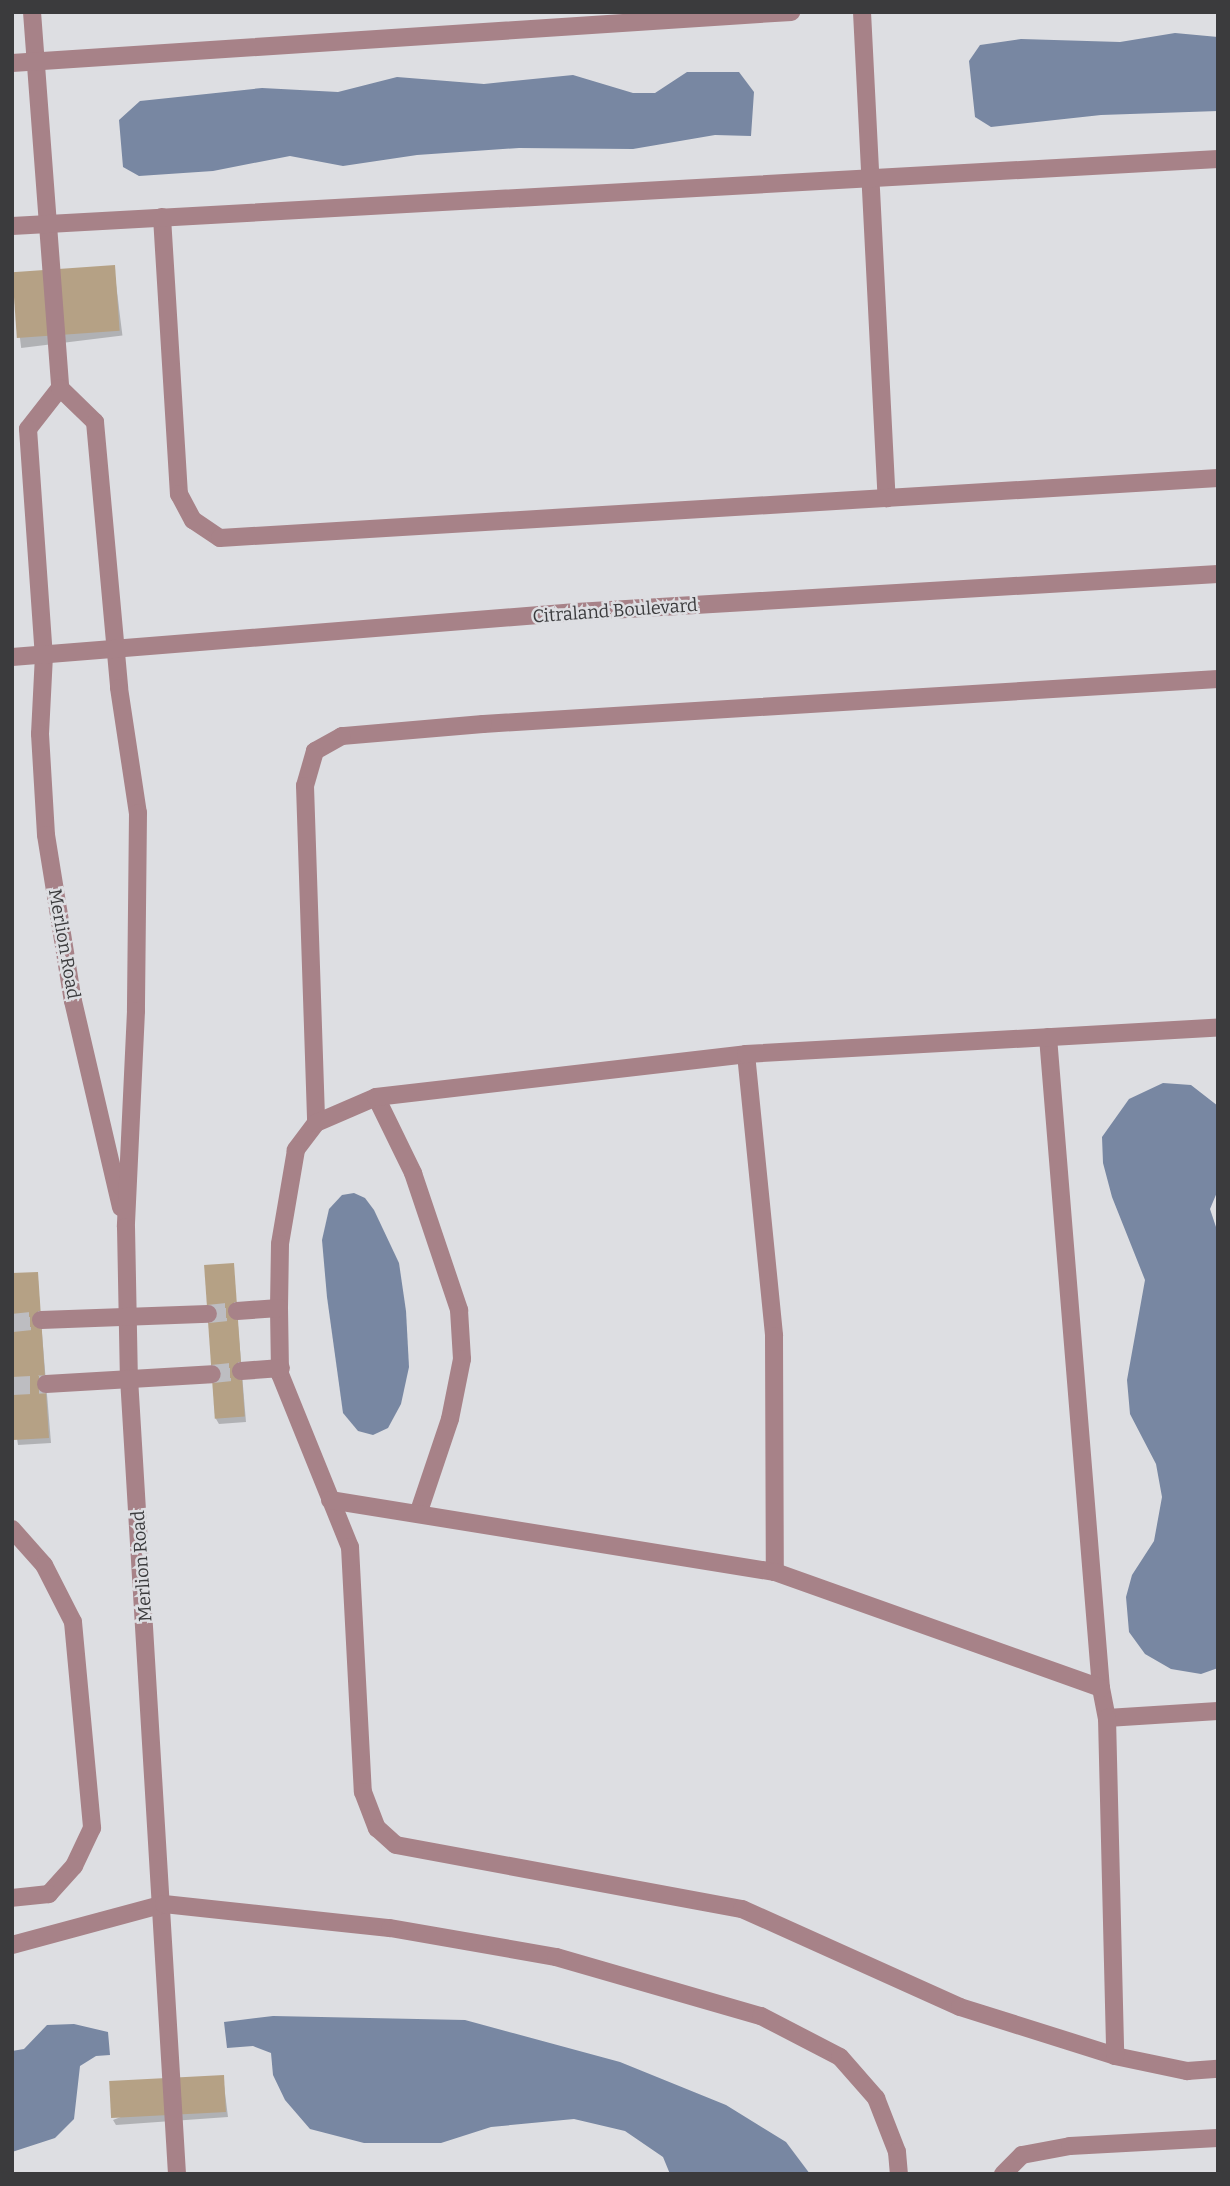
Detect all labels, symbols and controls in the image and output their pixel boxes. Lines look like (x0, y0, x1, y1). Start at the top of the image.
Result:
street label: Citraland Boulevard (532, 594, 698, 628)
street label: Merlion Road (44, 887, 84, 1001)
street label: Merlion Road (127, 1510, 157, 1622)

